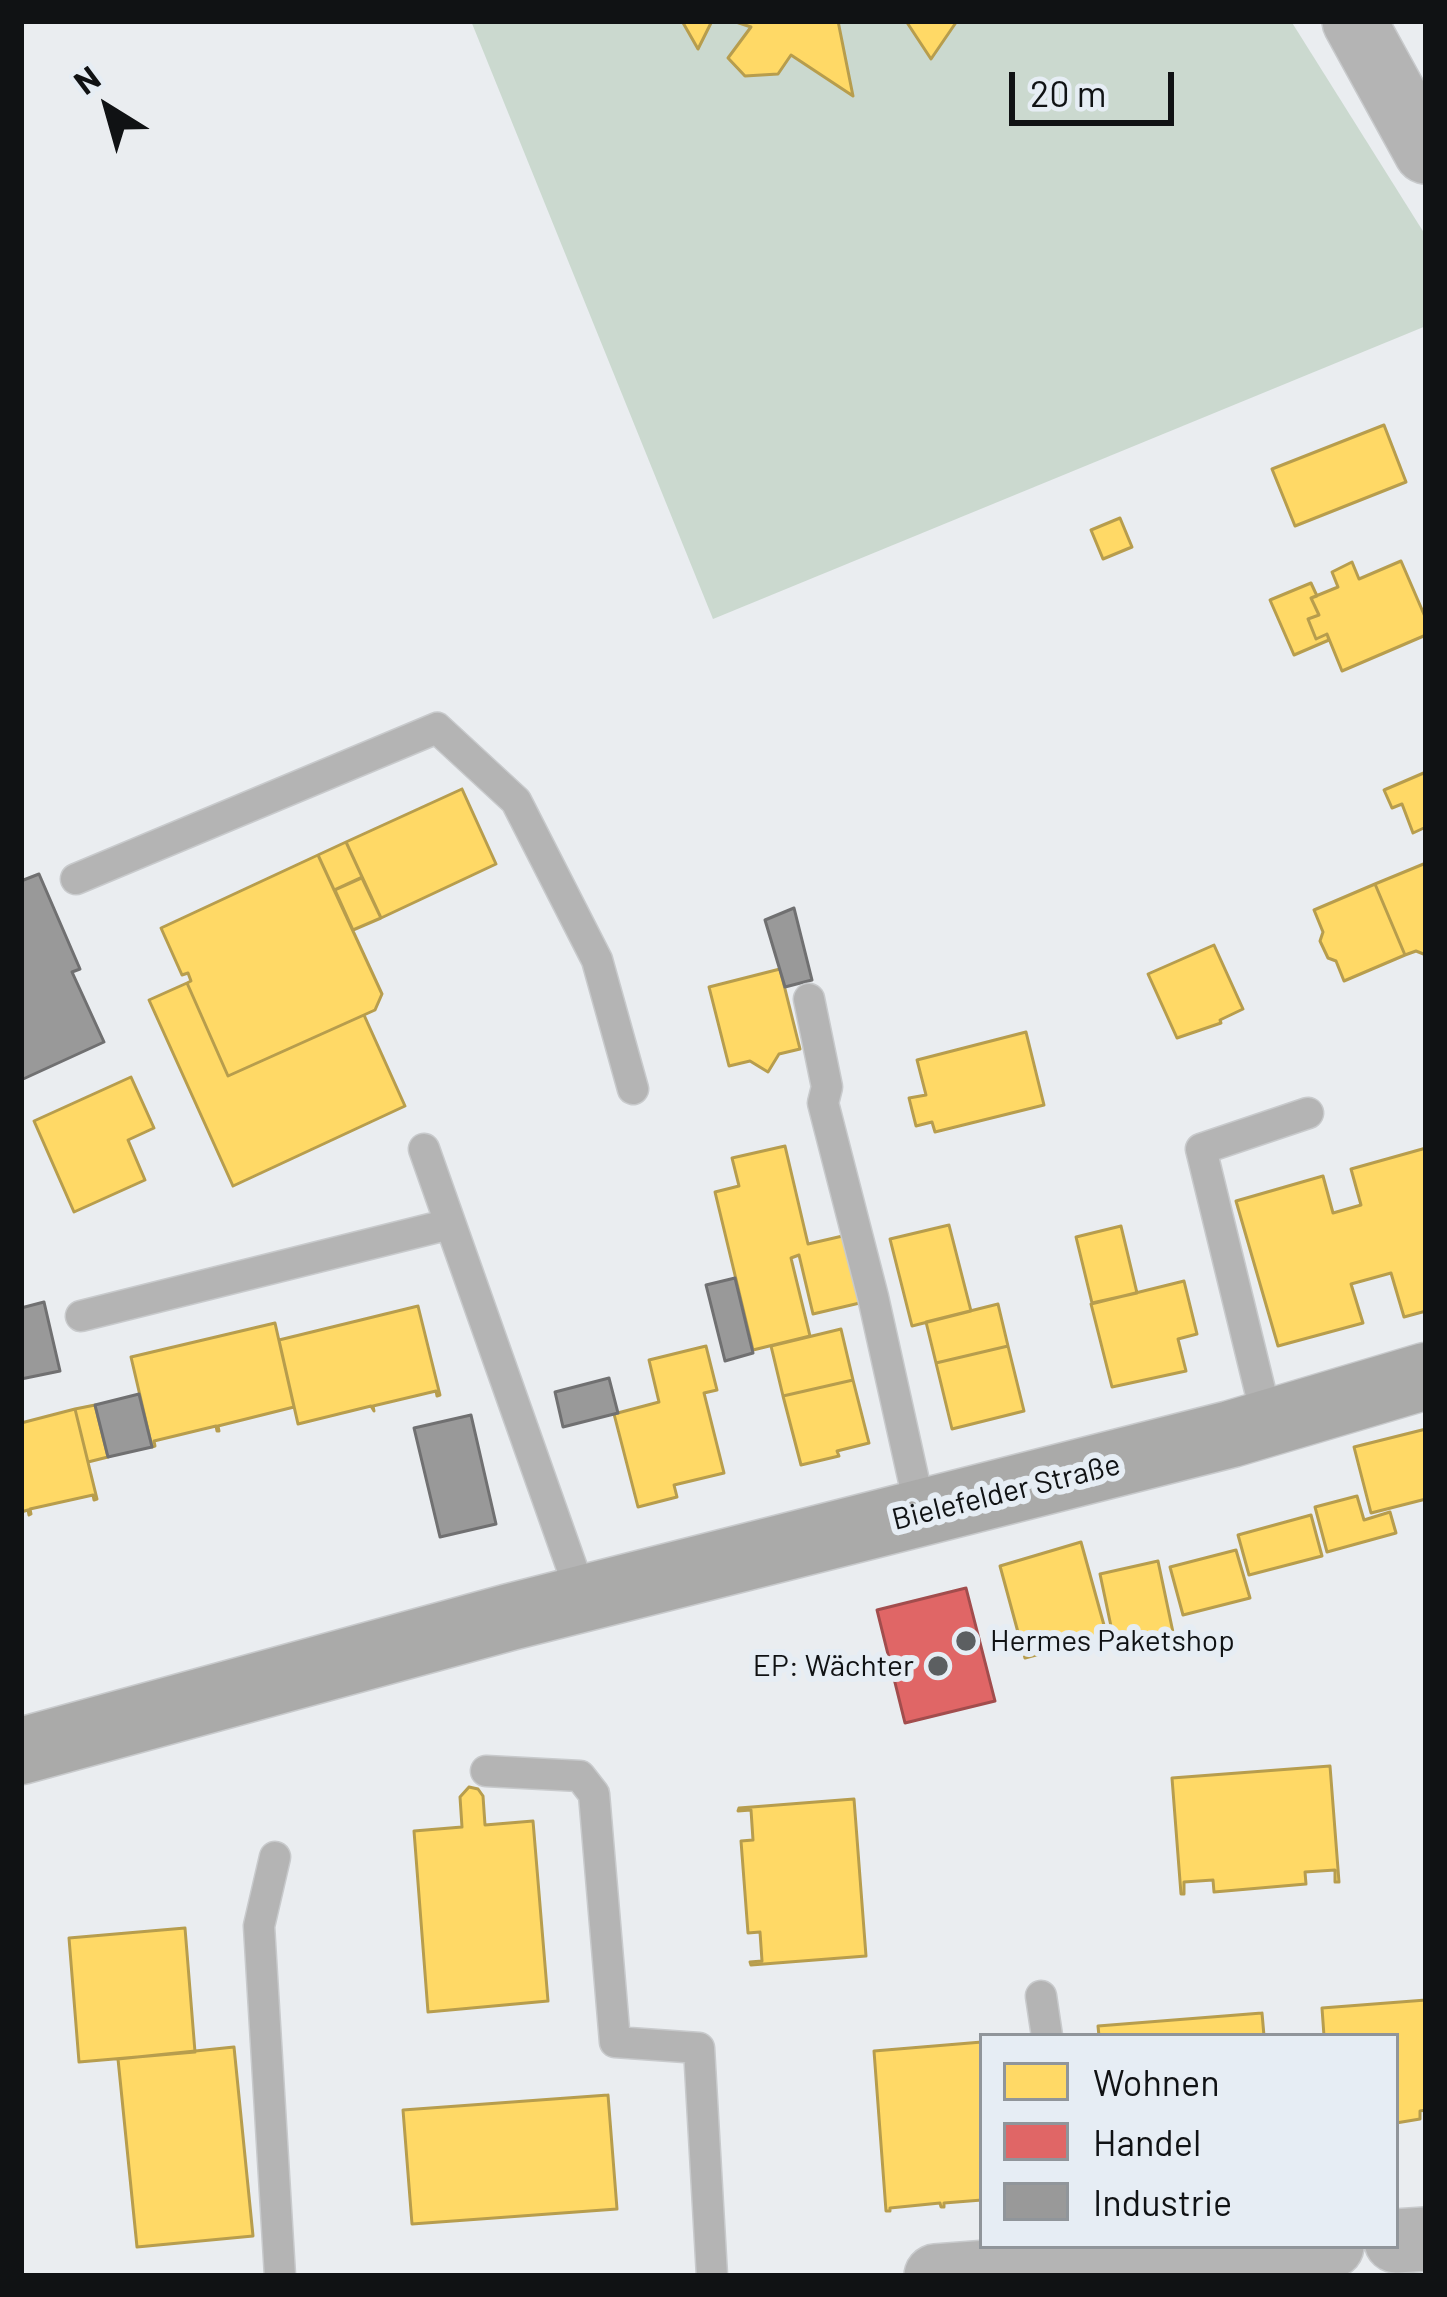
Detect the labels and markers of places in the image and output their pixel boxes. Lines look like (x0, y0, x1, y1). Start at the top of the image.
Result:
place label: Hermes Paketshop (990, 1623, 1235, 1659)
marker: Hermes Paketshop (953, 1628, 979, 1654)
place label: EP: Wächter (753, 1648, 914, 1684)
marker: EP: Wächter (925, 1653, 951, 1679)

